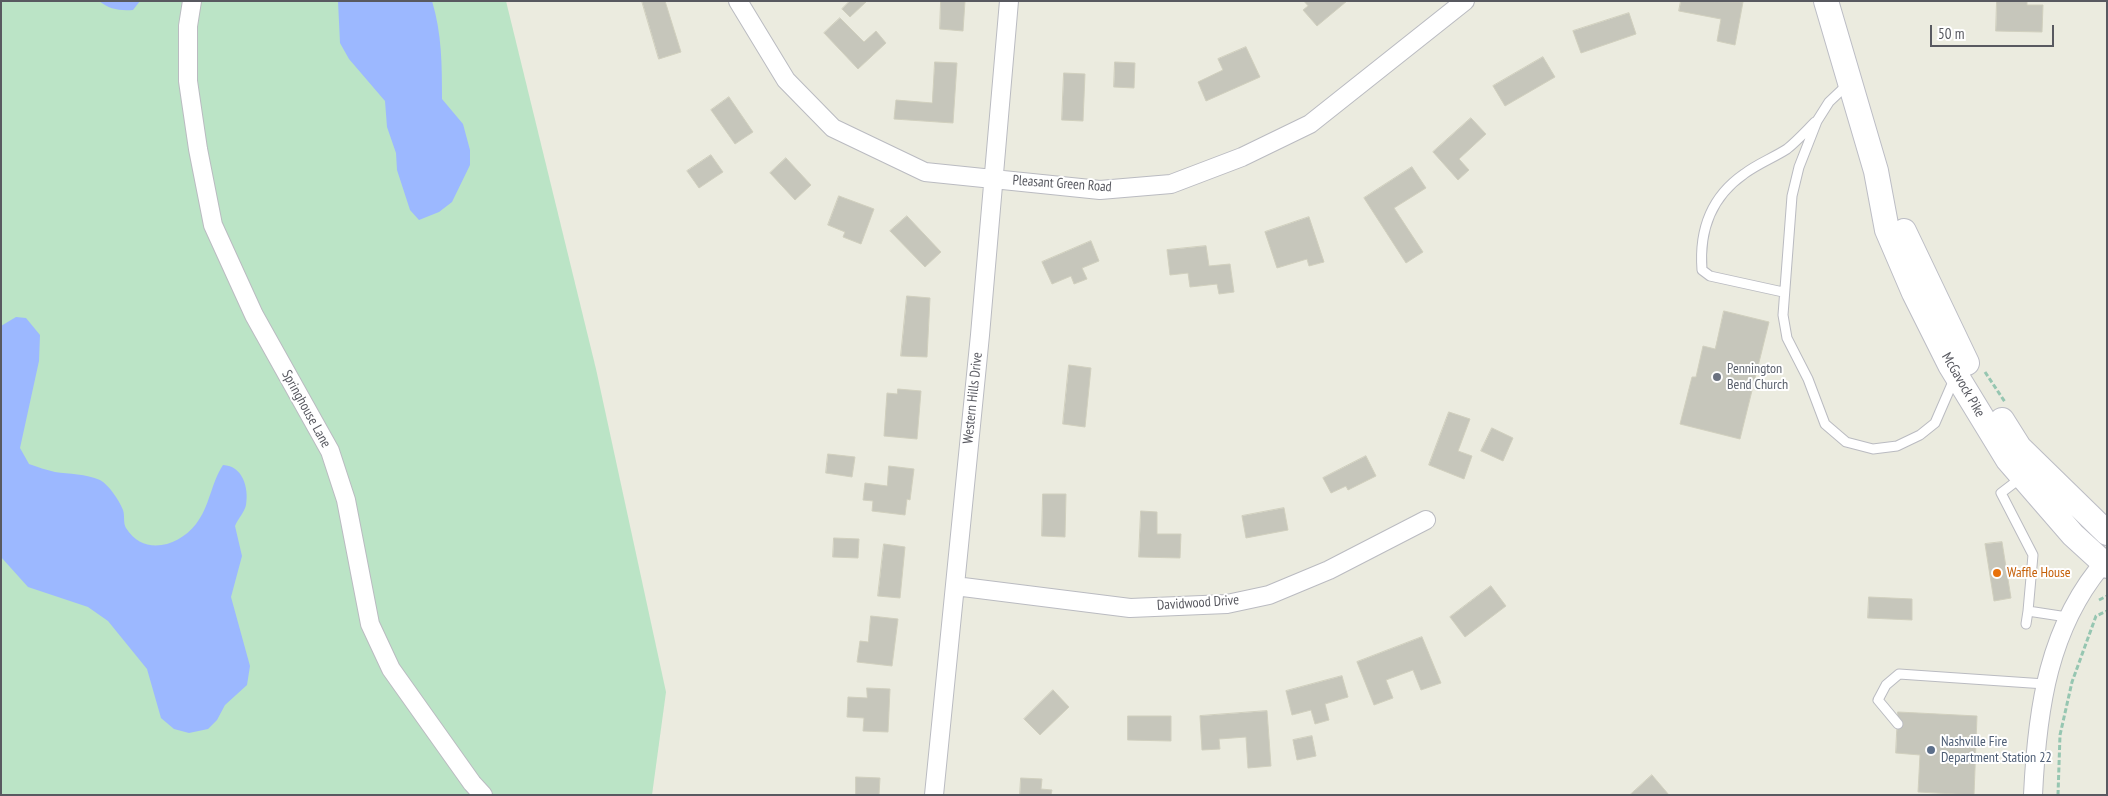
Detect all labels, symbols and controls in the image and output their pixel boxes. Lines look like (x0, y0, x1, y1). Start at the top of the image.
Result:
scale bar (1933, 15, 2057, 47)
text: 50 m (1938, 24, 1964, 43)
street label: Pleasant Green Road (1012, 172, 1112, 196)
street label: McGavock Pike (1938, 350, 1988, 420)
street label: Western Hills Drive (960, 351, 986, 445)
place label: Pennington Bend Church (1727, 361, 1788, 394)
street label: Springhouse Lane (278, 367, 334, 451)
marker: Pennington Bend Church (1711, 371, 1723, 383)
place label: Waffle House (2007, 565, 2071, 581)
marker: Waffle House (1991, 567, 2003, 579)
street label: Davidwood Drive (1156, 592, 1240, 614)
place label: Nashville Fire Department Station 22 (1941, 734, 2052, 766)
marker: Nashville Fire Department Station 22 (1925, 744, 1937, 756)

